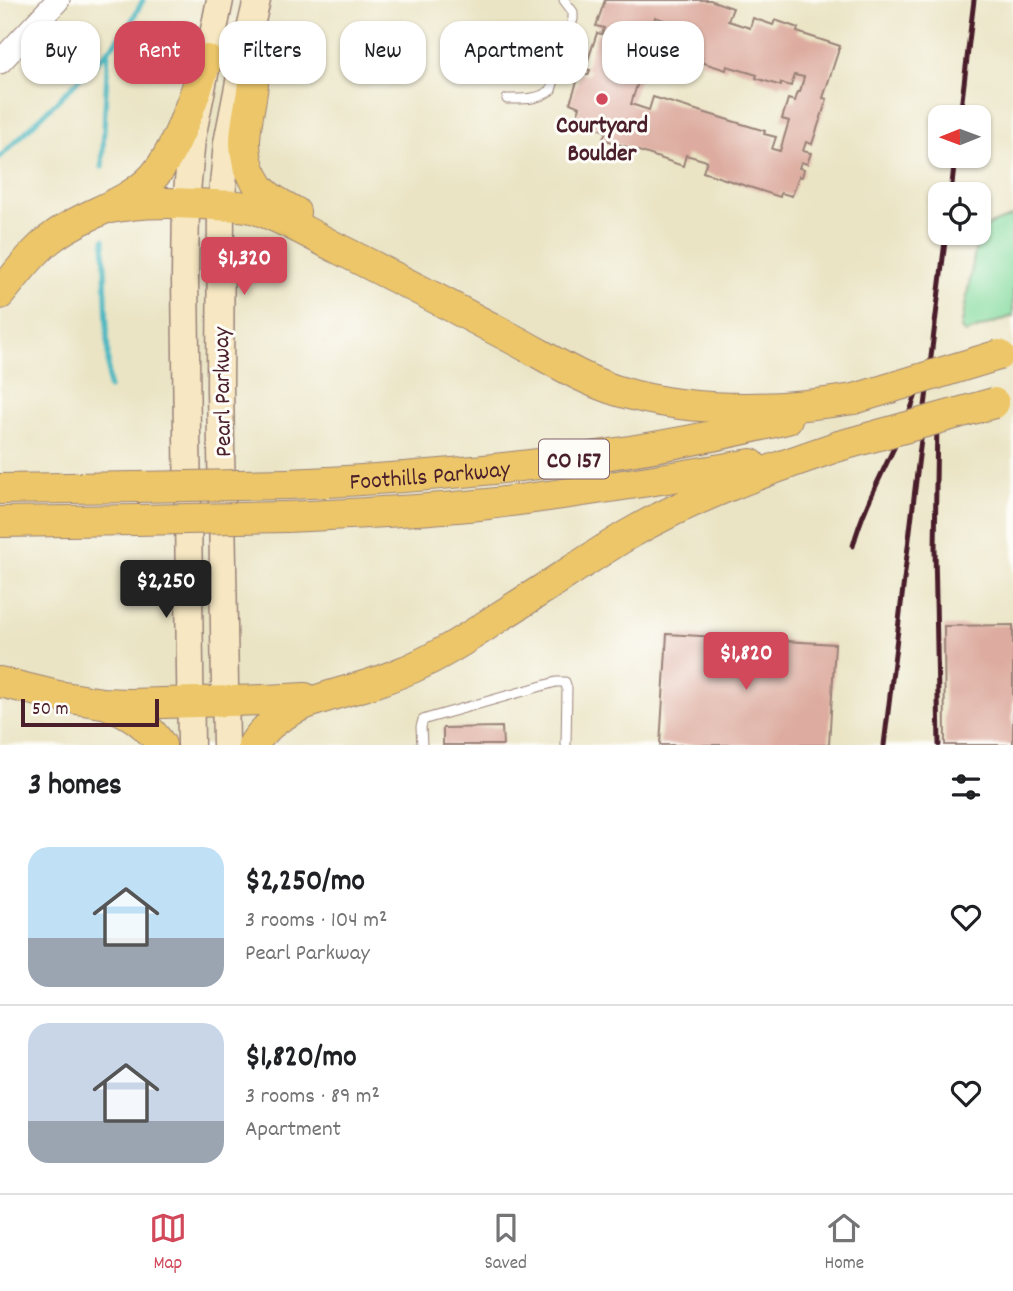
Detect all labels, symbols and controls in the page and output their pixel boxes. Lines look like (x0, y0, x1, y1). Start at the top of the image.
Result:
chip: Buy (21, 21, 100, 84)
chip: Rent (114, 21, 205, 84)
chip: Filters (219, 21, 326, 84)
chip: New (340, 21, 426, 84)
chip: Apartment (440, 21, 588, 84)
chip: House (602, 21, 704, 84)
marker: Courtyard Boulder (594, 91, 610, 107)
north arrow (928, 105, 990, 168)
map controls (928, 105, 991, 245)
place label: Courtyard Boulder (556, 110, 648, 172)
button: locate (928, 182, 991, 245)
pin: $1,320 (187, 238, 301, 297)
text: $1,320 (217, 243, 271, 276)
street label: Pearl Parkway (206, 325, 242, 457)
road number: CO 157 (539, 440, 609, 478)
street label: Foothills Parkway (349, 453, 513, 501)
pin: $2,250 (109, 560, 223, 620)
text: $2,250 (136, 566, 196, 599)
pin: $1,820 (689, 632, 803, 692)
text: $1,820 (720, 638, 772, 671)
scale bar (21, 696, 159, 728)
text: 50 m (32, 697, 69, 724)
text: 3 homes (28, 766, 122, 809)
icon: filters (947, 768, 985, 806)
text: $2,250/mo (245, 862, 365, 905)
icon: home (84, 875, 168, 959)
icon: heart (947, 898, 985, 936)
text: 3 rooms · 104 m² (245, 905, 387, 938)
text: Pearl Parkway (245, 938, 370, 971)
text: $1,820/mo (245, 1038, 356, 1081)
icon: home (84, 1051, 168, 1135)
icon: heart (947, 1074, 985, 1112)
text: 3 rooms · 89 m² (245, 1081, 380, 1114)
text: Apartment (245, 1114, 341, 1147)
tab: Map (149, 1209, 187, 1278)
tab: Saved (484, 1209, 527, 1278)
tab: Home (825, 1209, 864, 1278)

